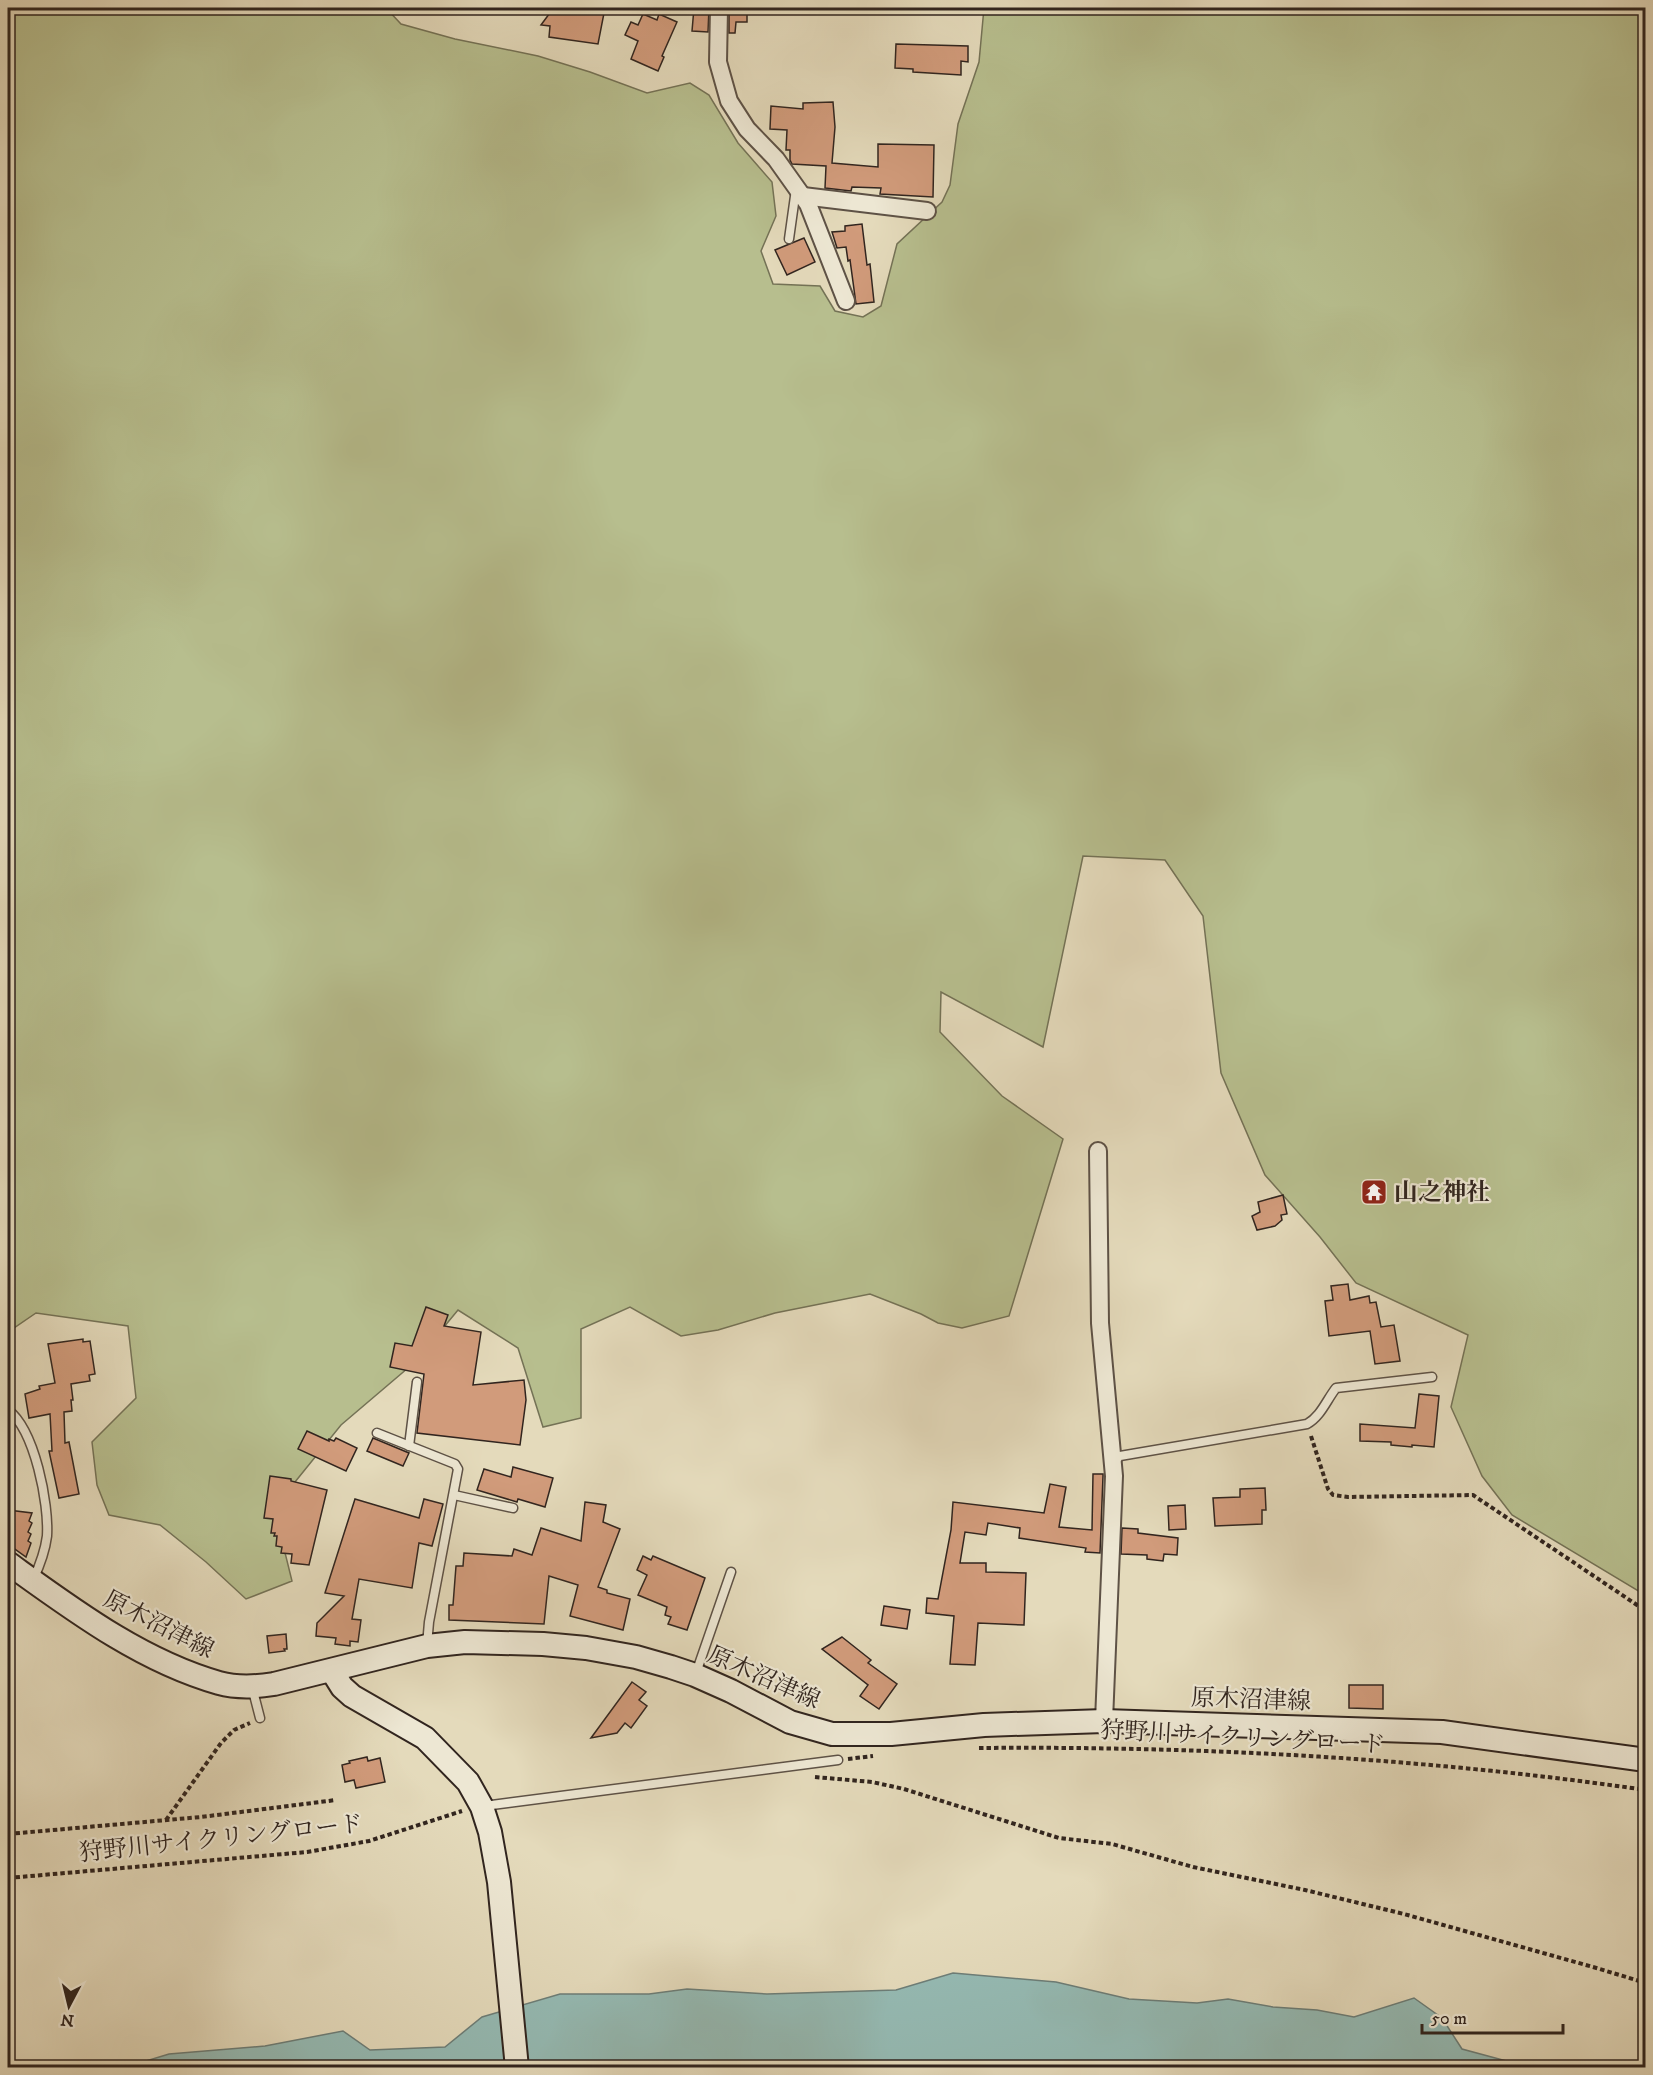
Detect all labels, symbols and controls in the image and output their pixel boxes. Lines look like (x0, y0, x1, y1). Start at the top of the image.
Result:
temple icon: 山之神社 (1359, 1177, 1389, 1207)
place label: 山之神社 (1394, 1178, 1490, 1208)
street label: 原木沼津線 (98, 1584, 219, 1665)
street label: 原木沼津線 (703, 1640, 825, 1716)
street label: 原木沼津線 (1190, 1683, 1311, 1717)
street label: 狩野川サイクリングロード (1100, 1716, 1386, 1760)
street label: 狩野川サイクリングロード (78, 1809, 365, 1869)
north arrow (39, 1976, 99, 2036)
scale bar (1422, 1997, 1563, 2035)
text: 50 m (1431, 2008, 1467, 2030)
text: N (60, 2009, 75, 2031)

